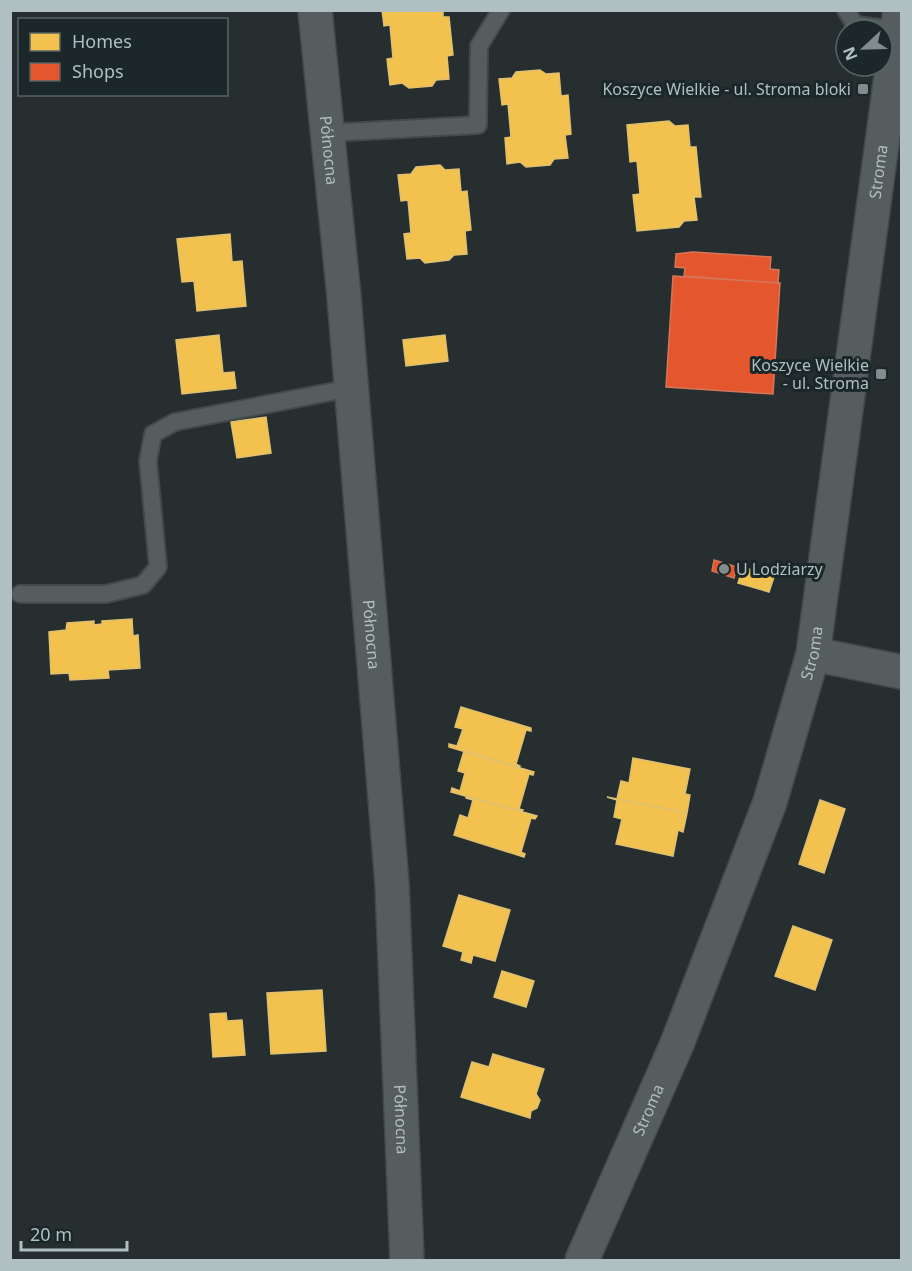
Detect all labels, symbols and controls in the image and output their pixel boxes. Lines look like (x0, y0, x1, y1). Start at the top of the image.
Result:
legend (18, 18, 228, 96)
north arrow (834, 18, 894, 78)
text: Homes (72, 29, 132, 53)
text: N (837, 43, 863, 64)
text: Shops (72, 59, 124, 83)
place label: Koszyce Wielkie - ul. Stroma bloki (602, 78, 851, 100)
marker: Koszyce Wielkie - ul. Stroma bloki (856, 82, 870, 96)
street label: Północna (315, 115, 344, 186)
street label: Stroma (864, 143, 893, 200)
place label: Koszyce Wielkie - ul. Stroma (751, 354, 869, 394)
marker: Koszyce Wielkie - ul. Stroma (874, 367, 888, 381)
place label: U Lodziarzy (736, 558, 824, 580)
marker: U Lodziarzy (717, 562, 731, 576)
street label: Północna (358, 599, 385, 670)
street label: Stroma (795, 625, 828, 683)
street label: Stroma (627, 1080, 669, 1139)
street label: Północna (389, 1084, 414, 1155)
scale bar (21, 1214, 128, 1252)
text: 20 m (30, 1222, 72, 1246)

